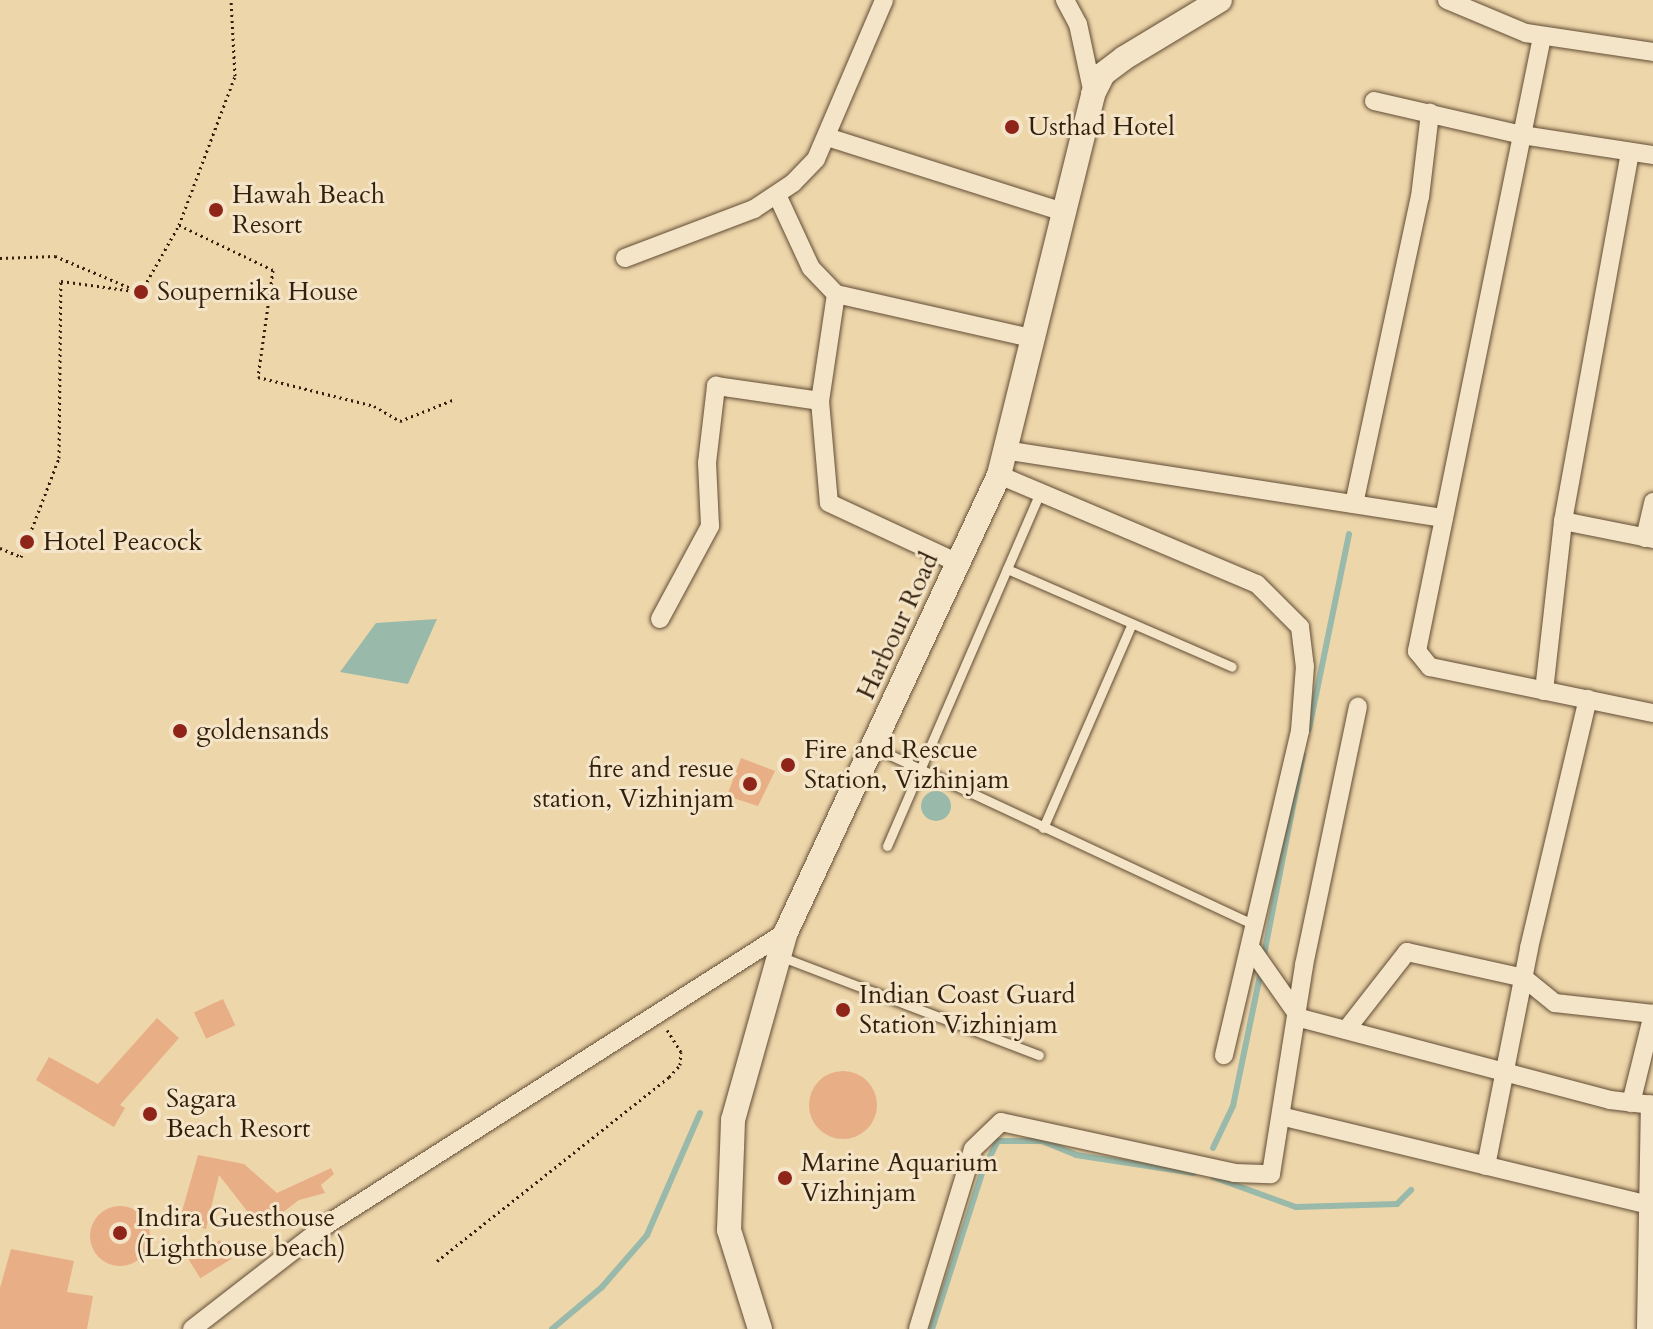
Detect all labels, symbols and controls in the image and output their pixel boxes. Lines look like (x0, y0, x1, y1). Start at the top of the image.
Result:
place label: Usthad Hotel (1028, 111, 1175, 143)
marker: Usthad Hotel (1003, 118, 1021, 136)
place label: Hawah Beach Resort (232, 179, 385, 240)
marker: Hawah Beach Resort (207, 201, 225, 219)
place label: Soupernika House (157, 276, 358, 308)
marker: Soupernika House (132, 283, 150, 301)
place label: Hotel Peacock (43, 526, 203, 558)
marker: Hotel Peacock (18, 533, 36, 551)
street label: Harbour Road (850, 548, 946, 704)
place label: goldensands (196, 715, 329, 747)
marker: goldensands (171, 722, 189, 740)
place label: Fire and Rescue Station, Vizhinjam (804, 734, 1009, 796)
place label: fire and resue station, Vizhinjam (533, 753, 734, 814)
marker: Fire and Rescue Station, Vizhinjam (779, 756, 797, 774)
marker: fire and resue station, Vizhinjam (741, 775, 759, 793)
place label: Indian Coast Guard Station Vizhinjam (859, 979, 1075, 1040)
marker: Indian Coast Guard Station Vizhinjam (834, 1001, 852, 1019)
place label: Sagara Beach Resort (166, 1083, 310, 1144)
marker: Sagara Beach Resort (141, 1105, 159, 1123)
place label: Marine Aquarium Vizhinjam (801, 1147, 998, 1208)
marker: Marine Aquarium Vizhinjam (776, 1169, 794, 1187)
place label: Indira Guesthouse (Lighthouse beach) (136, 1202, 346, 1264)
marker: Indira Guesthouse (Lighthouse beach) (111, 1224, 129, 1242)

